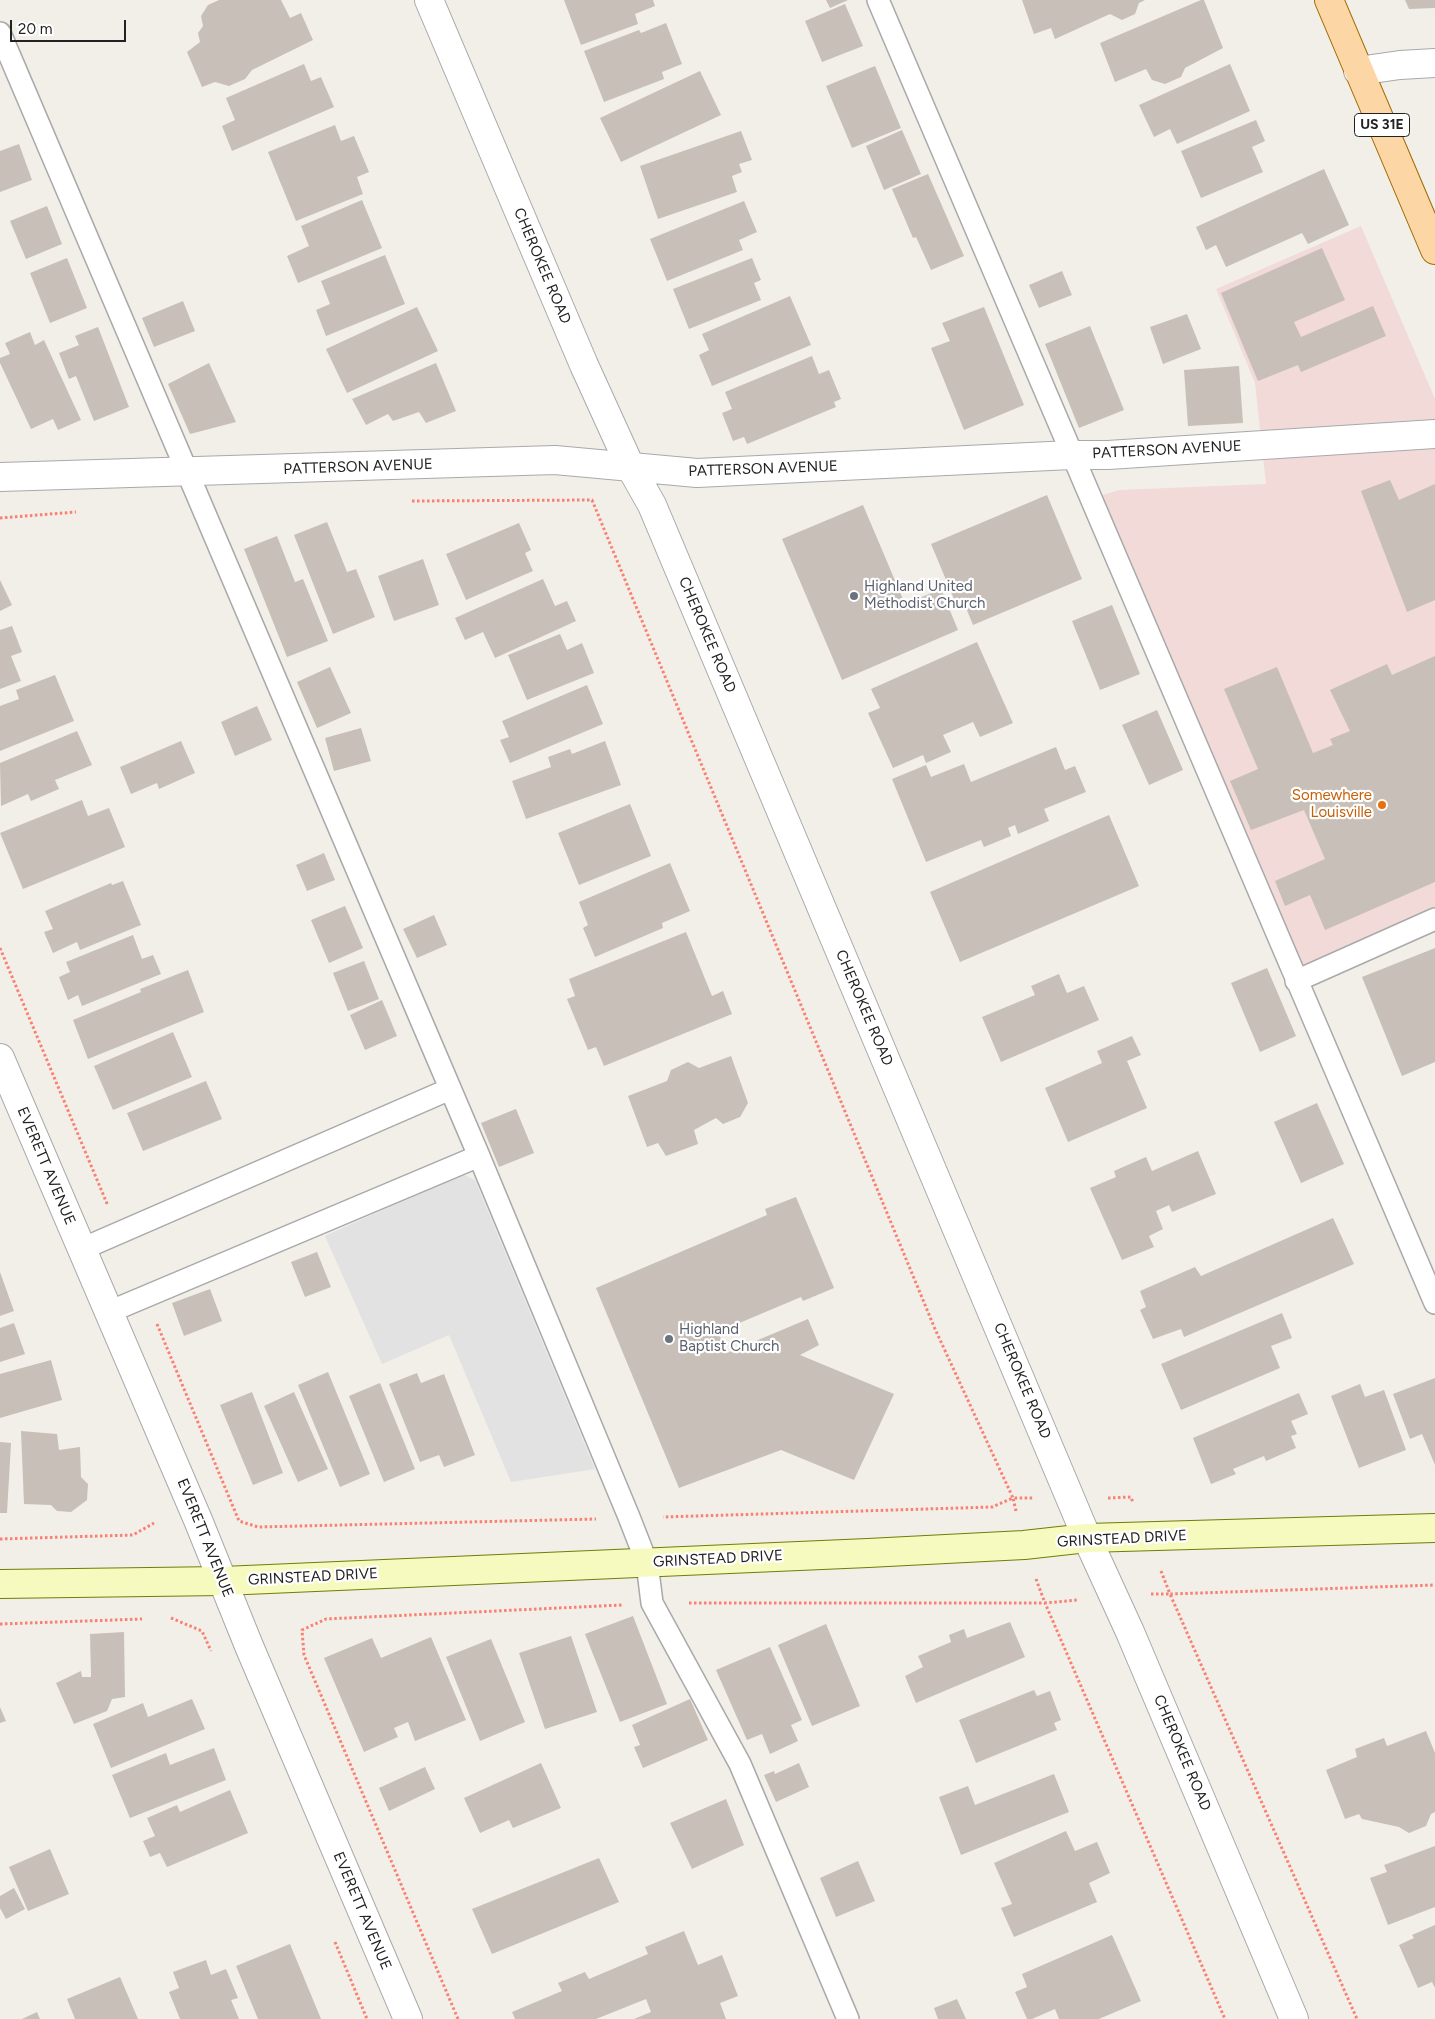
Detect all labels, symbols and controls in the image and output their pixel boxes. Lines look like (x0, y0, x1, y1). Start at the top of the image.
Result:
scale bar (12, 10, 129, 42)
text: 20 m (18, 20, 52, 38)
road number: US 31E (1354, 114, 1410, 136)
street label: CHEROKEE ROAD (509, 205, 575, 327)
street label: PATTERSON AVENUE (1092, 437, 1242, 463)
street label: PATTERSON AVENUE (283, 455, 433, 479)
street label: PATTERSON AVENUE (688, 457, 838, 481)
street label: CHEROKEE ROAD (674, 574, 740, 696)
place label: Highland United Methodist Church (864, 578, 985, 613)
marker: Highland United Methodist Church (848, 590, 860, 602)
place label: Somewhere Louisville (1292, 787, 1372, 822)
marker: Somewhere Louisville (1376, 799, 1388, 811)
street label: CHEROKEE ROAD (831, 947, 897, 1069)
street label: EVERETT AVENUE (13, 1104, 79, 1228)
street label: CHEROKEE ROAD (989, 1320, 1055, 1442)
place label: Highland Baptist Church (679, 1321, 779, 1356)
marker: Highland Baptist Church (663, 1333, 675, 1345)
street label: EVERETT AVENUE (173, 1476, 237, 1600)
street label: GRINSTEAD DRIVE (1057, 1527, 1187, 1551)
street label: GRINSTEAD DRIVE (653, 1547, 783, 1571)
street label: GRINSTEAD DRIVE (248, 1565, 378, 1589)
street label: CHEROKEE ROAD (1149, 1692, 1215, 1814)
street label: EVERETT AVENUE (329, 1849, 395, 1973)

